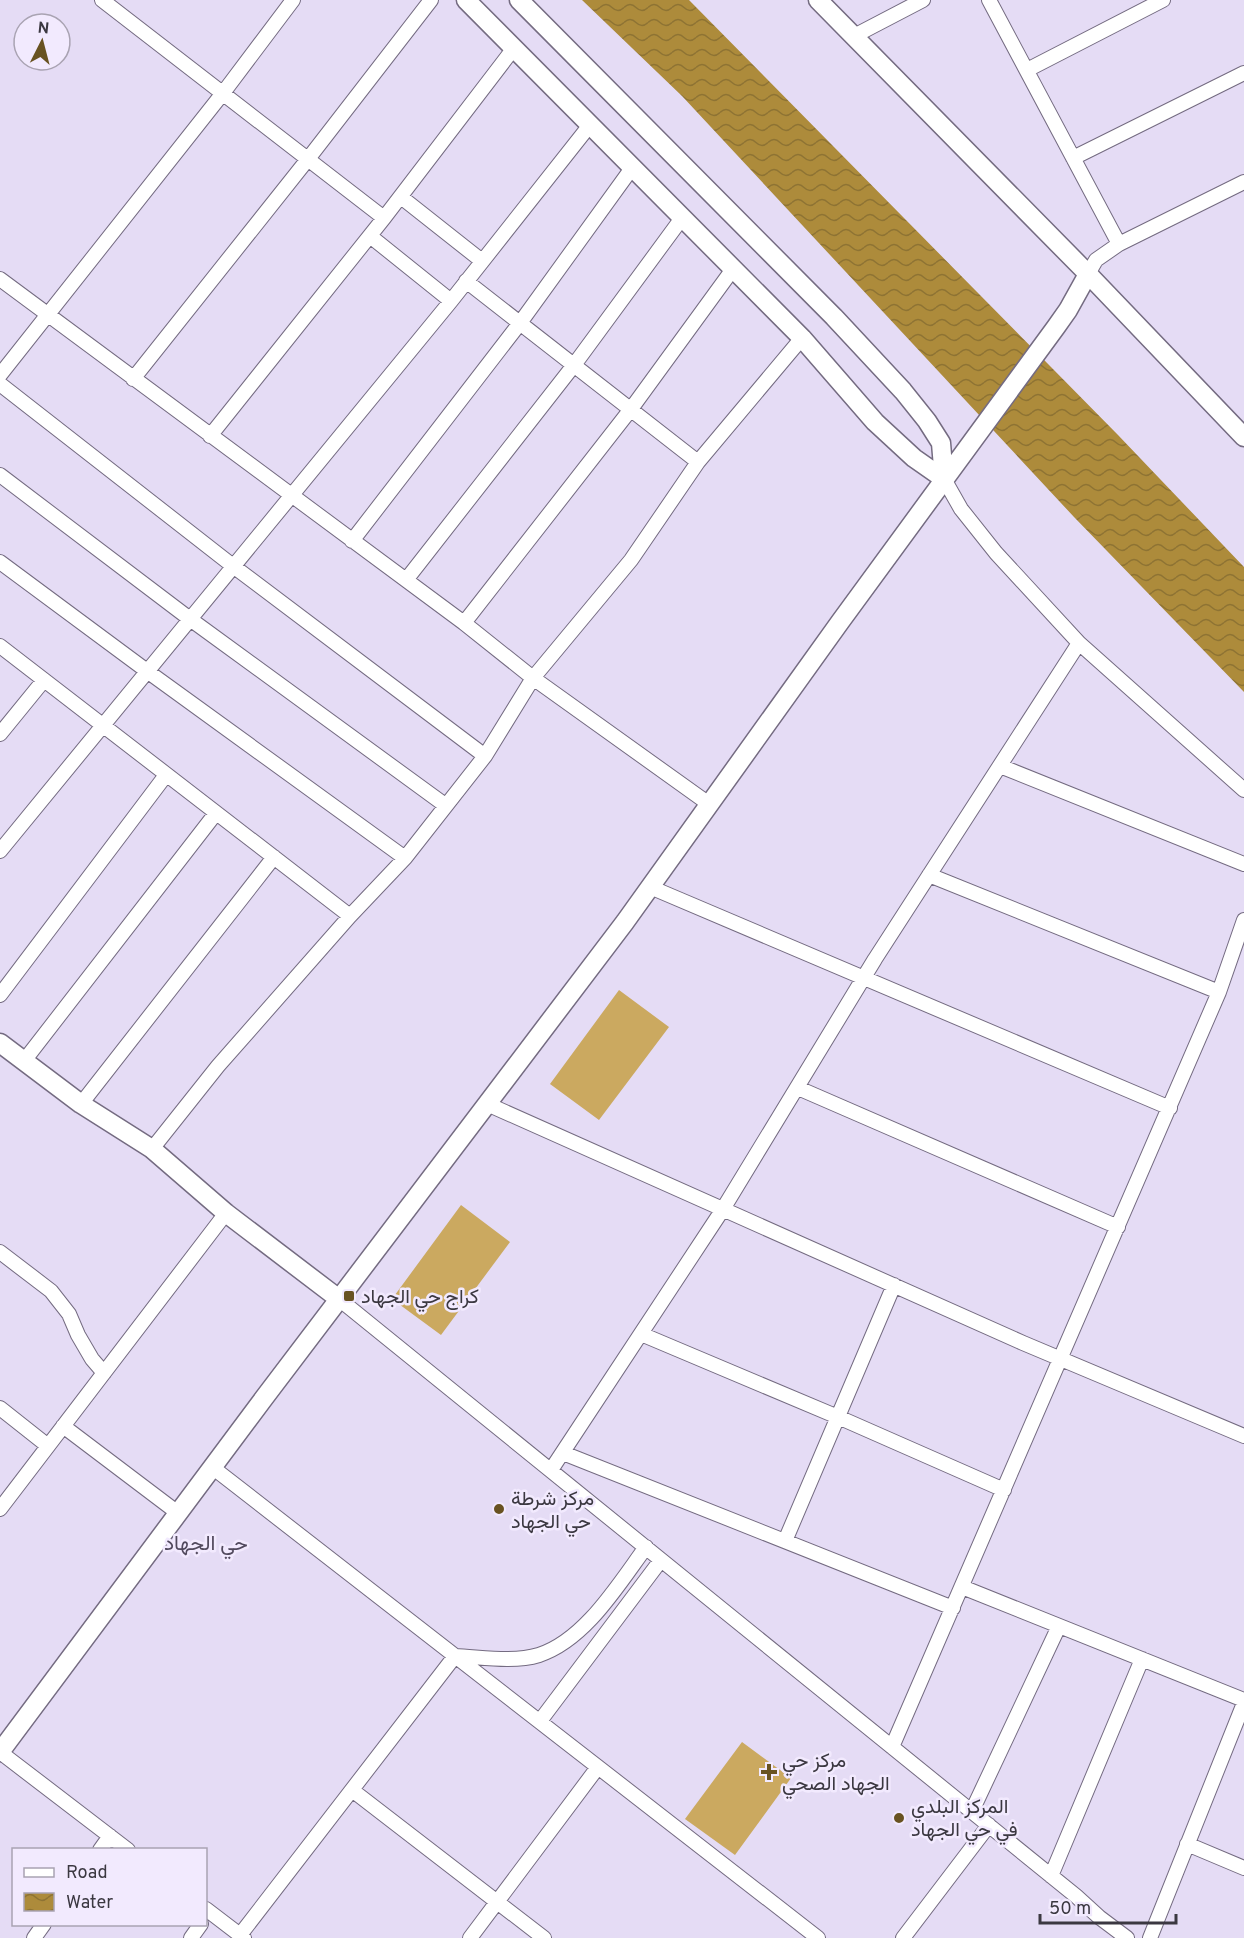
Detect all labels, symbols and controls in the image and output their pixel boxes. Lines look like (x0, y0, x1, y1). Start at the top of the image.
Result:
north arrow (12, 12, 72, 72)
text: N (37, 19, 50, 40)
place label: كراج حي الجهاد (361, 1285, 479, 1313)
marker: كراج حي الجهاد (342, 1289, 356, 1303)
place label: مركز شرطة حي الجهاد (511, 1487, 594, 1538)
marker: مركز شرطة حي الجهاد (492, 1502, 506, 1516)
district label: حي الجهاد (164, 1531, 248, 1560)
place label: مركز حي الجهاد الصحي (782, 1749, 890, 1800)
marker: مركز حي الجهاد الصحي (760, 1763, 778, 1781)
place label: المركز البلدي في حي الجهاد (911, 1795, 1018, 1846)
marker: المركز البلدي في حي الجهاد (892, 1811, 906, 1825)
legend (12, 1848, 207, 1926)
text: Road (66, 1862, 108, 1885)
scale bar (1040, 1887, 1176, 1925)
text: Water (66, 1892, 113, 1915)
text: 50 m (1049, 1898, 1091, 1921)

